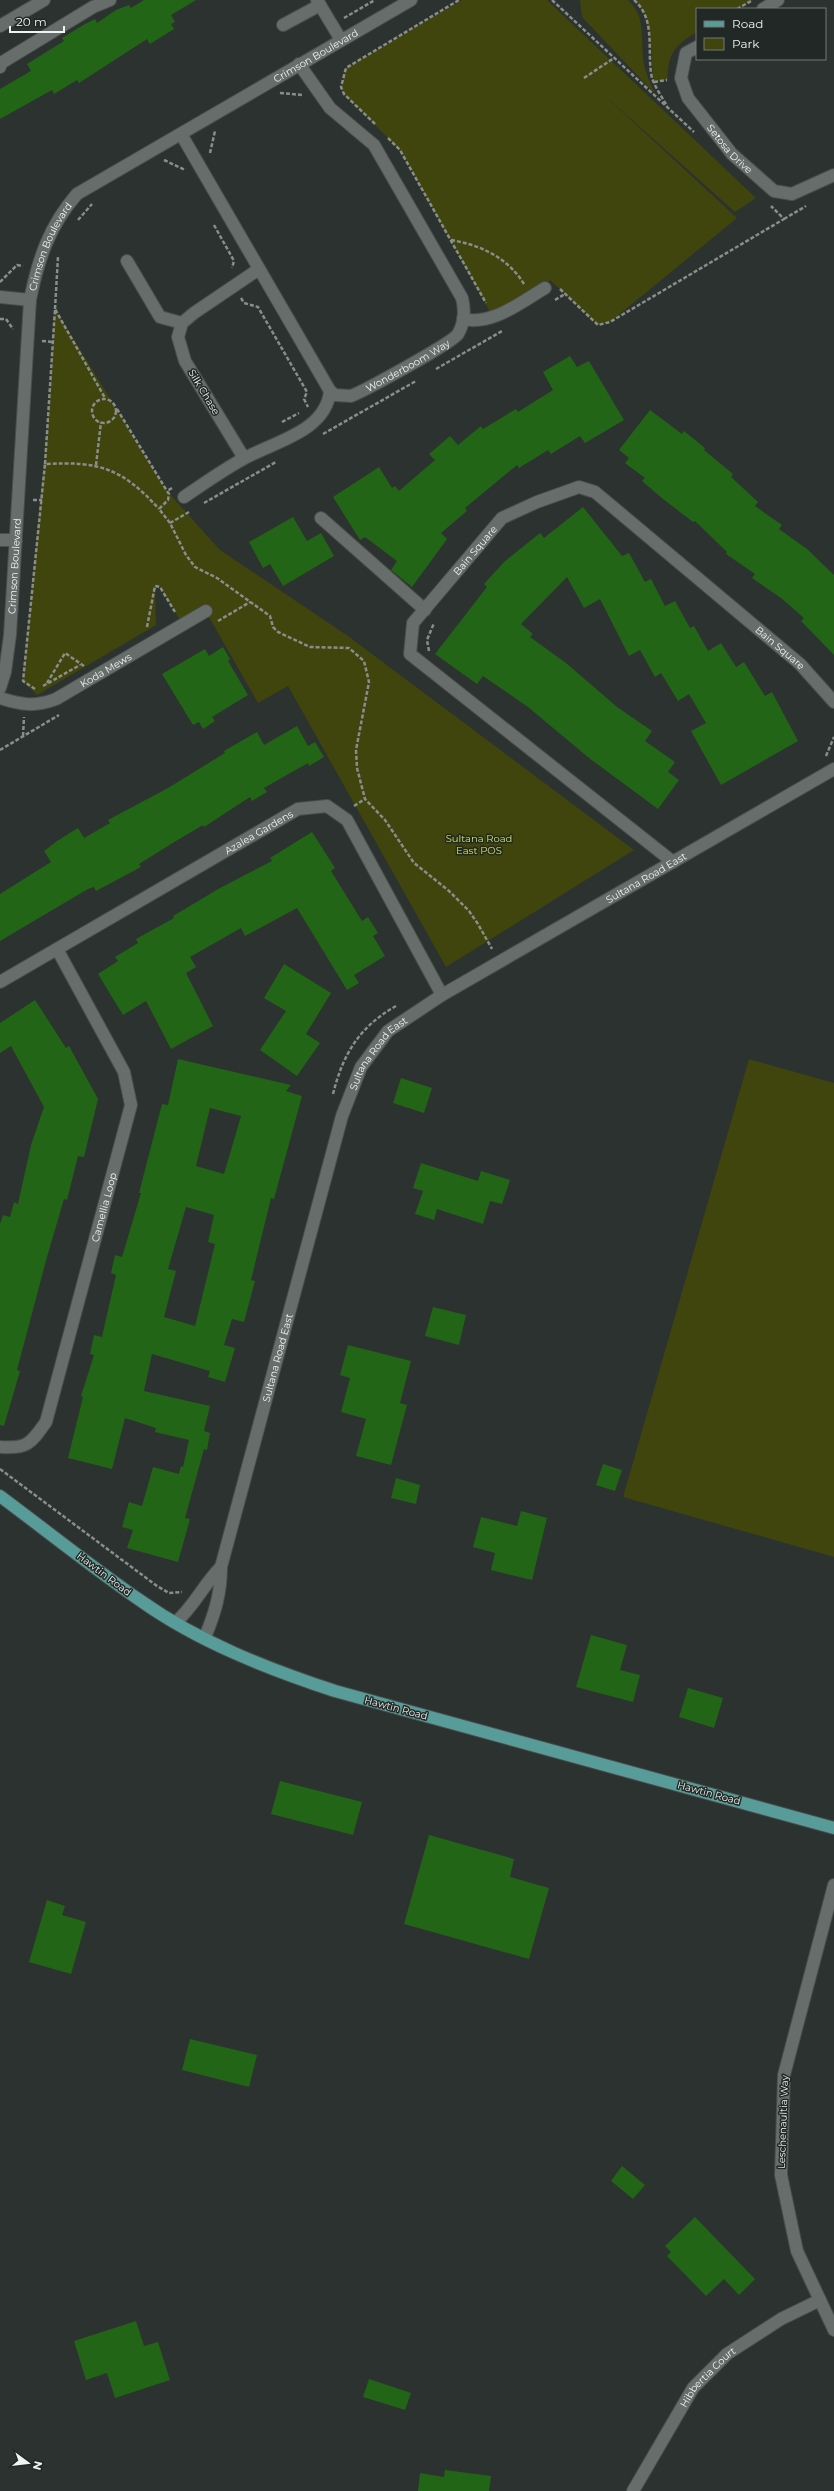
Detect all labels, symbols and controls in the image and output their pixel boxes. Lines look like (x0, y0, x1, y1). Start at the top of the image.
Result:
scale bar (10, 8, 64, 34)
legend (696, 8, 826, 60)
text: 20 m (16, 14, 47, 29)
text: Road (732, 16, 763, 31)
street label: Crimson Boulevard (271, 26, 360, 85)
text: Park (732, 36, 760, 51)
street label: Setosa Drive (704, 121, 755, 176)
street label: Crimson Boulevard (26, 200, 75, 292)
street label: Wonderboom Way (363, 336, 453, 394)
street label: Silk Chase (185, 367, 223, 417)
street label: Crimson Boulevard (5, 518, 23, 615)
street label: Bain Square (450, 523, 499, 578)
street label: Bain Square (753, 623, 808, 672)
street label: Koda Mews (78, 650, 134, 690)
street label: Azalea Gardens (222, 807, 295, 857)
park label: Sultana Road East POS (446, 832, 512, 857)
street label: Sultana Road East (603, 849, 688, 906)
street label: Sultana Road East (346, 1014, 410, 1092)
street label: Camellia Loop (88, 1171, 119, 1243)
street label: Sultana Road East (259, 1312, 295, 1403)
street label: Hawtin Road (74, 1549, 134, 1599)
street label: Hawtin Road (363, 1693, 429, 1723)
street label: Hawtin Road (676, 1778, 742, 1808)
street label: Leschenaultia Way (775, 2074, 791, 2169)
street label: Hibbertia Court (677, 2344, 738, 2410)
north arrow (8, 2443, 48, 2483)
text: N (30, 2459, 46, 2472)

